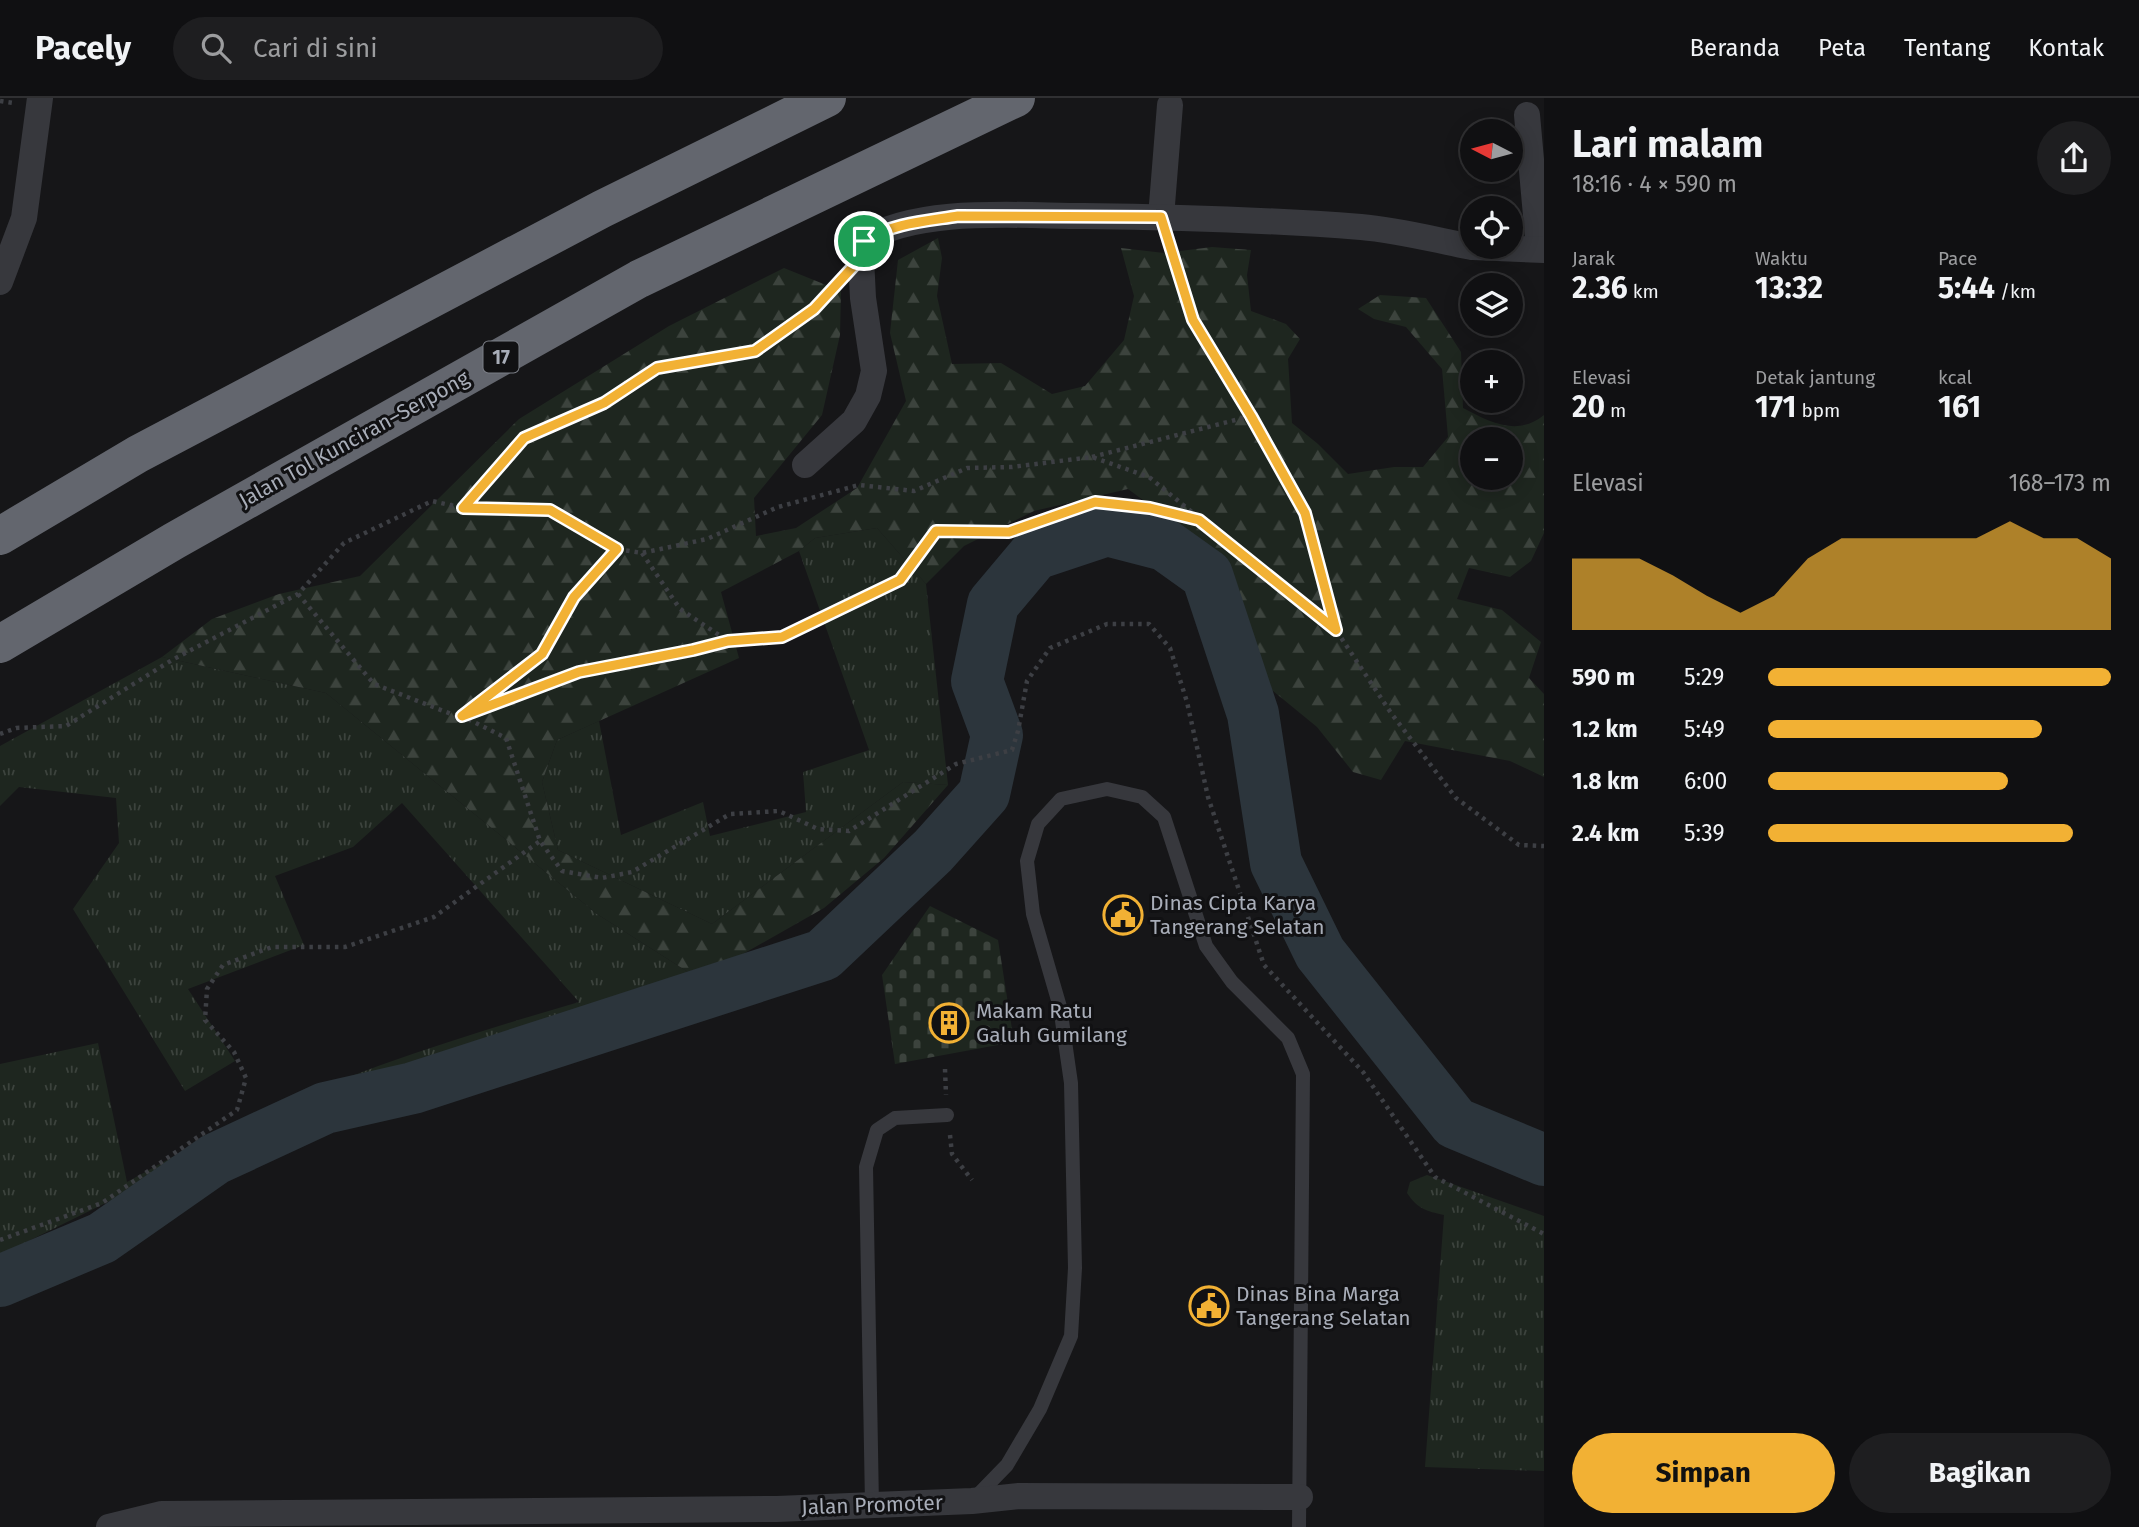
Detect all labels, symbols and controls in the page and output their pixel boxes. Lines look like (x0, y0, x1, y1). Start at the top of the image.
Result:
search box (173, 17, 663, 80)
text: Pacely (35, 28, 131, 68)
icon: search (197, 29, 235, 67)
text: Cari di sini (253, 33, 378, 64)
text: Beranda (1689, 34, 1780, 62)
text: Peta (1818, 34, 1866, 62)
text: Tentang (1904, 34, 1990, 62)
text: Kontak (2028, 34, 2104, 62)
north arrow (1460, 119, 1522, 182)
map controls (1460, 119, 1523, 490)
text: Lari malam (1572, 121, 1763, 167)
button: share (2037, 121, 2111, 195)
text: 18:16 · 4 × 590 m (1572, 170, 1737, 198)
button: locate (1460, 196, 1523, 259)
pin (834, 211, 894, 271)
icon: arrive (845, 222, 883, 260)
text: Jarak (1572, 247, 1615, 270)
text: Waktu (1755, 247, 1808, 270)
text: Pace (1938, 247, 1977, 270)
text: 2.36 (1572, 270, 1628, 306)
text: 13:32 (1755, 270, 1823, 306)
text: 5:44 (1938, 270, 1995, 306)
button: layers (1460, 273, 1523, 336)
text: km (1628, 280, 1659, 303)
text: /km (1995, 280, 2036, 303)
road number: 17 (484, 342, 518, 372)
button: + (1460, 350, 1523, 413)
street label: Jalan Tol Kunciran–Serpong (234, 365, 474, 513)
text: Elevasi (1572, 366, 1631, 389)
text: Detak jantung (1755, 366, 1875, 389)
text: kcal (1938, 366, 1972, 389)
text: 20 (1572, 389, 1605, 425)
text: 171 (1755, 389, 1797, 425)
text: 161 (1938, 389, 1981, 425)
text: m (1605, 399, 1626, 422)
text: bpm (1797, 399, 1840, 422)
button: − (1460, 427, 1523, 490)
text: Elevasi (1572, 469, 1644, 497)
text: 168–173 m (2009, 469, 2111, 497)
text: 590 m (1572, 663, 1635, 691)
text: 5:29 (1684, 663, 1724, 691)
text: 1.2 km (1572, 715, 1638, 743)
text: 5:49 (1684, 715, 1725, 743)
text: 1.8 km (1572, 767, 1639, 795)
text: 6:00 (1684, 767, 1727, 795)
text: 2.4 km (1572, 819, 1639, 847)
text: 5:39 (1684, 819, 1725, 847)
place label: Dinas Cipta Karya Tangerang Selatan (1150, 890, 1325, 940)
public building icon: Dinas Cipta Karya Tangerang Selatan (1102, 894, 1144, 936)
place label: Makam Ratu Galuh Gumilang (976, 998, 1127, 1048)
building icon: Makam Ratu Galuh Gumilang (928, 1002, 970, 1044)
place label: Dinas Bina Marga Tangerang Selatan (1236, 1281, 1411, 1331)
public building icon: Dinas Bina Marga Tangerang Selatan (1188, 1285, 1230, 1327)
button: Simpan (1572, 1433, 1835, 1513)
button: Bagikan (1849, 1433, 2111, 1513)
street label: Jalan Promoter (801, 1490, 943, 1520)

